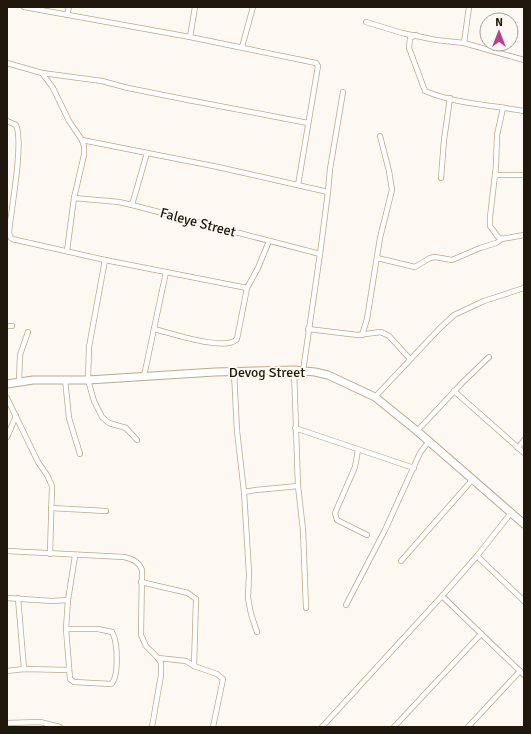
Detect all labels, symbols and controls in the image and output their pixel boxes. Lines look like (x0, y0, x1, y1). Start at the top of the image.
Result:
north arrow (479, 12, 519, 52)
text: N (495, 16, 503, 29)
street label: Faleye Street (158, 204, 238, 241)
street label: Devog Street (229, 364, 305, 381)

